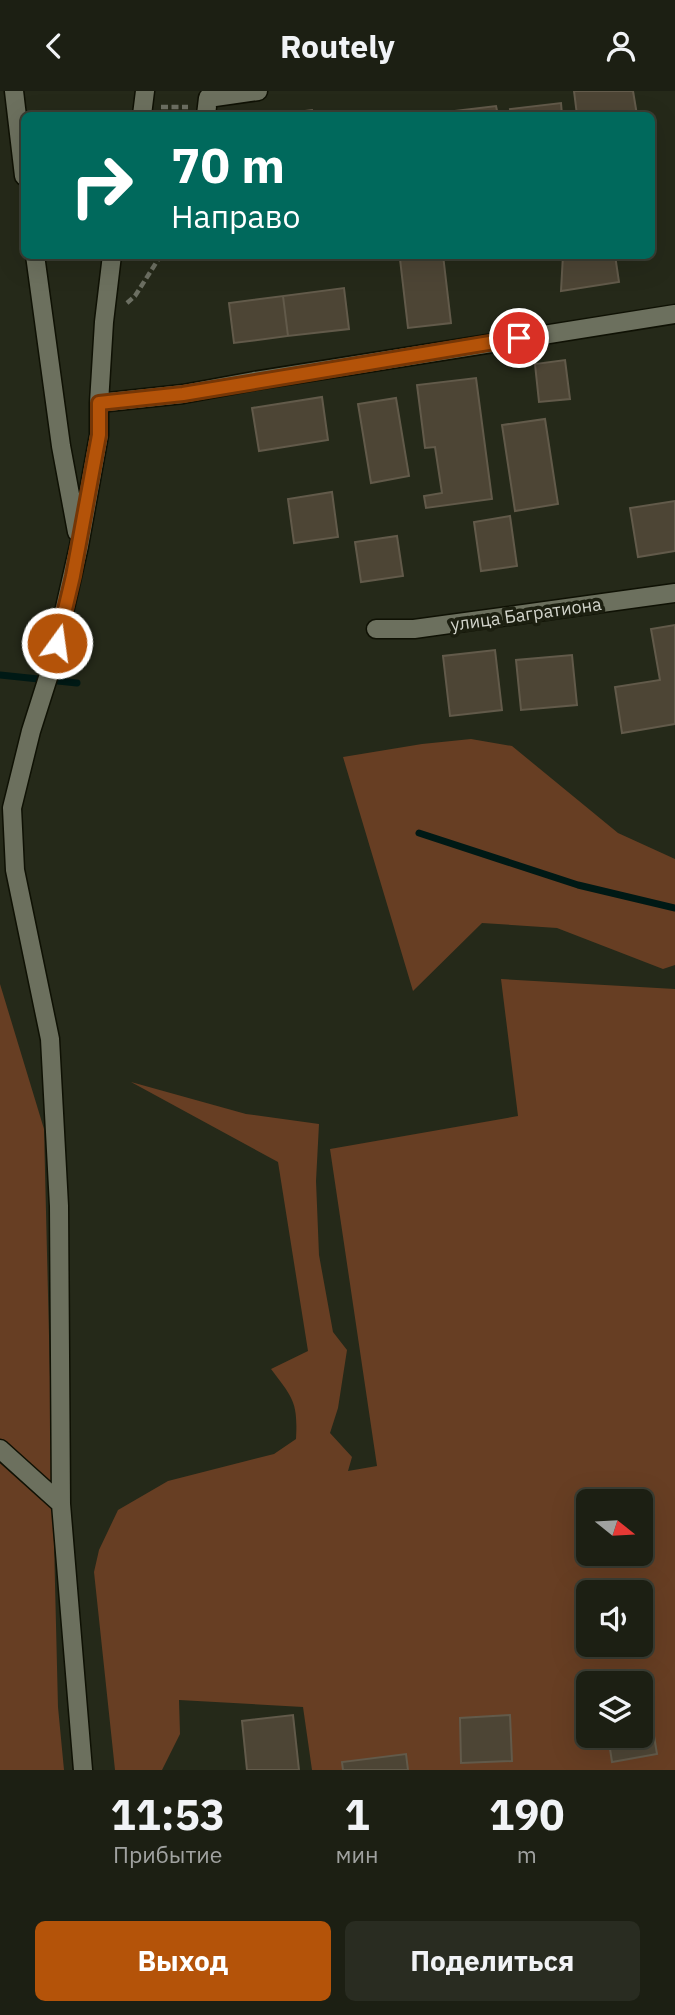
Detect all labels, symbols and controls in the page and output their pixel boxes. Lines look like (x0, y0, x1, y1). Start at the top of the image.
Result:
text: Routely (280, 25, 395, 67)
icon: back (35, 27, 73, 65)
icon: person (602, 27, 640, 65)
text: 70 m (171, 133, 285, 196)
icon: right (56, 140, 147, 231)
text: Направо (171, 195, 300, 237)
pin (489, 308, 549, 368)
icon: arrive (500, 319, 538, 357)
street label: улица Багратиона (449, 592, 603, 636)
position arrow (20, 606, 94, 680)
north arrow (576, 1489, 653, 1566)
map controls (576, 1489, 653, 1748)
button: sound (576, 1580, 653, 1657)
button: layers (576, 1671, 653, 1748)
text: 11:53 (110, 1787, 225, 1842)
text: 1 (344, 1787, 370, 1842)
text: 190 (489, 1787, 565, 1842)
text: Прибытие (113, 1839, 222, 1869)
text: мин (335, 1839, 379, 1869)
text: m (517, 1839, 537, 1869)
button: Выход (35, 1921, 331, 2001)
button: Поделиться (345, 1921, 640, 2001)

